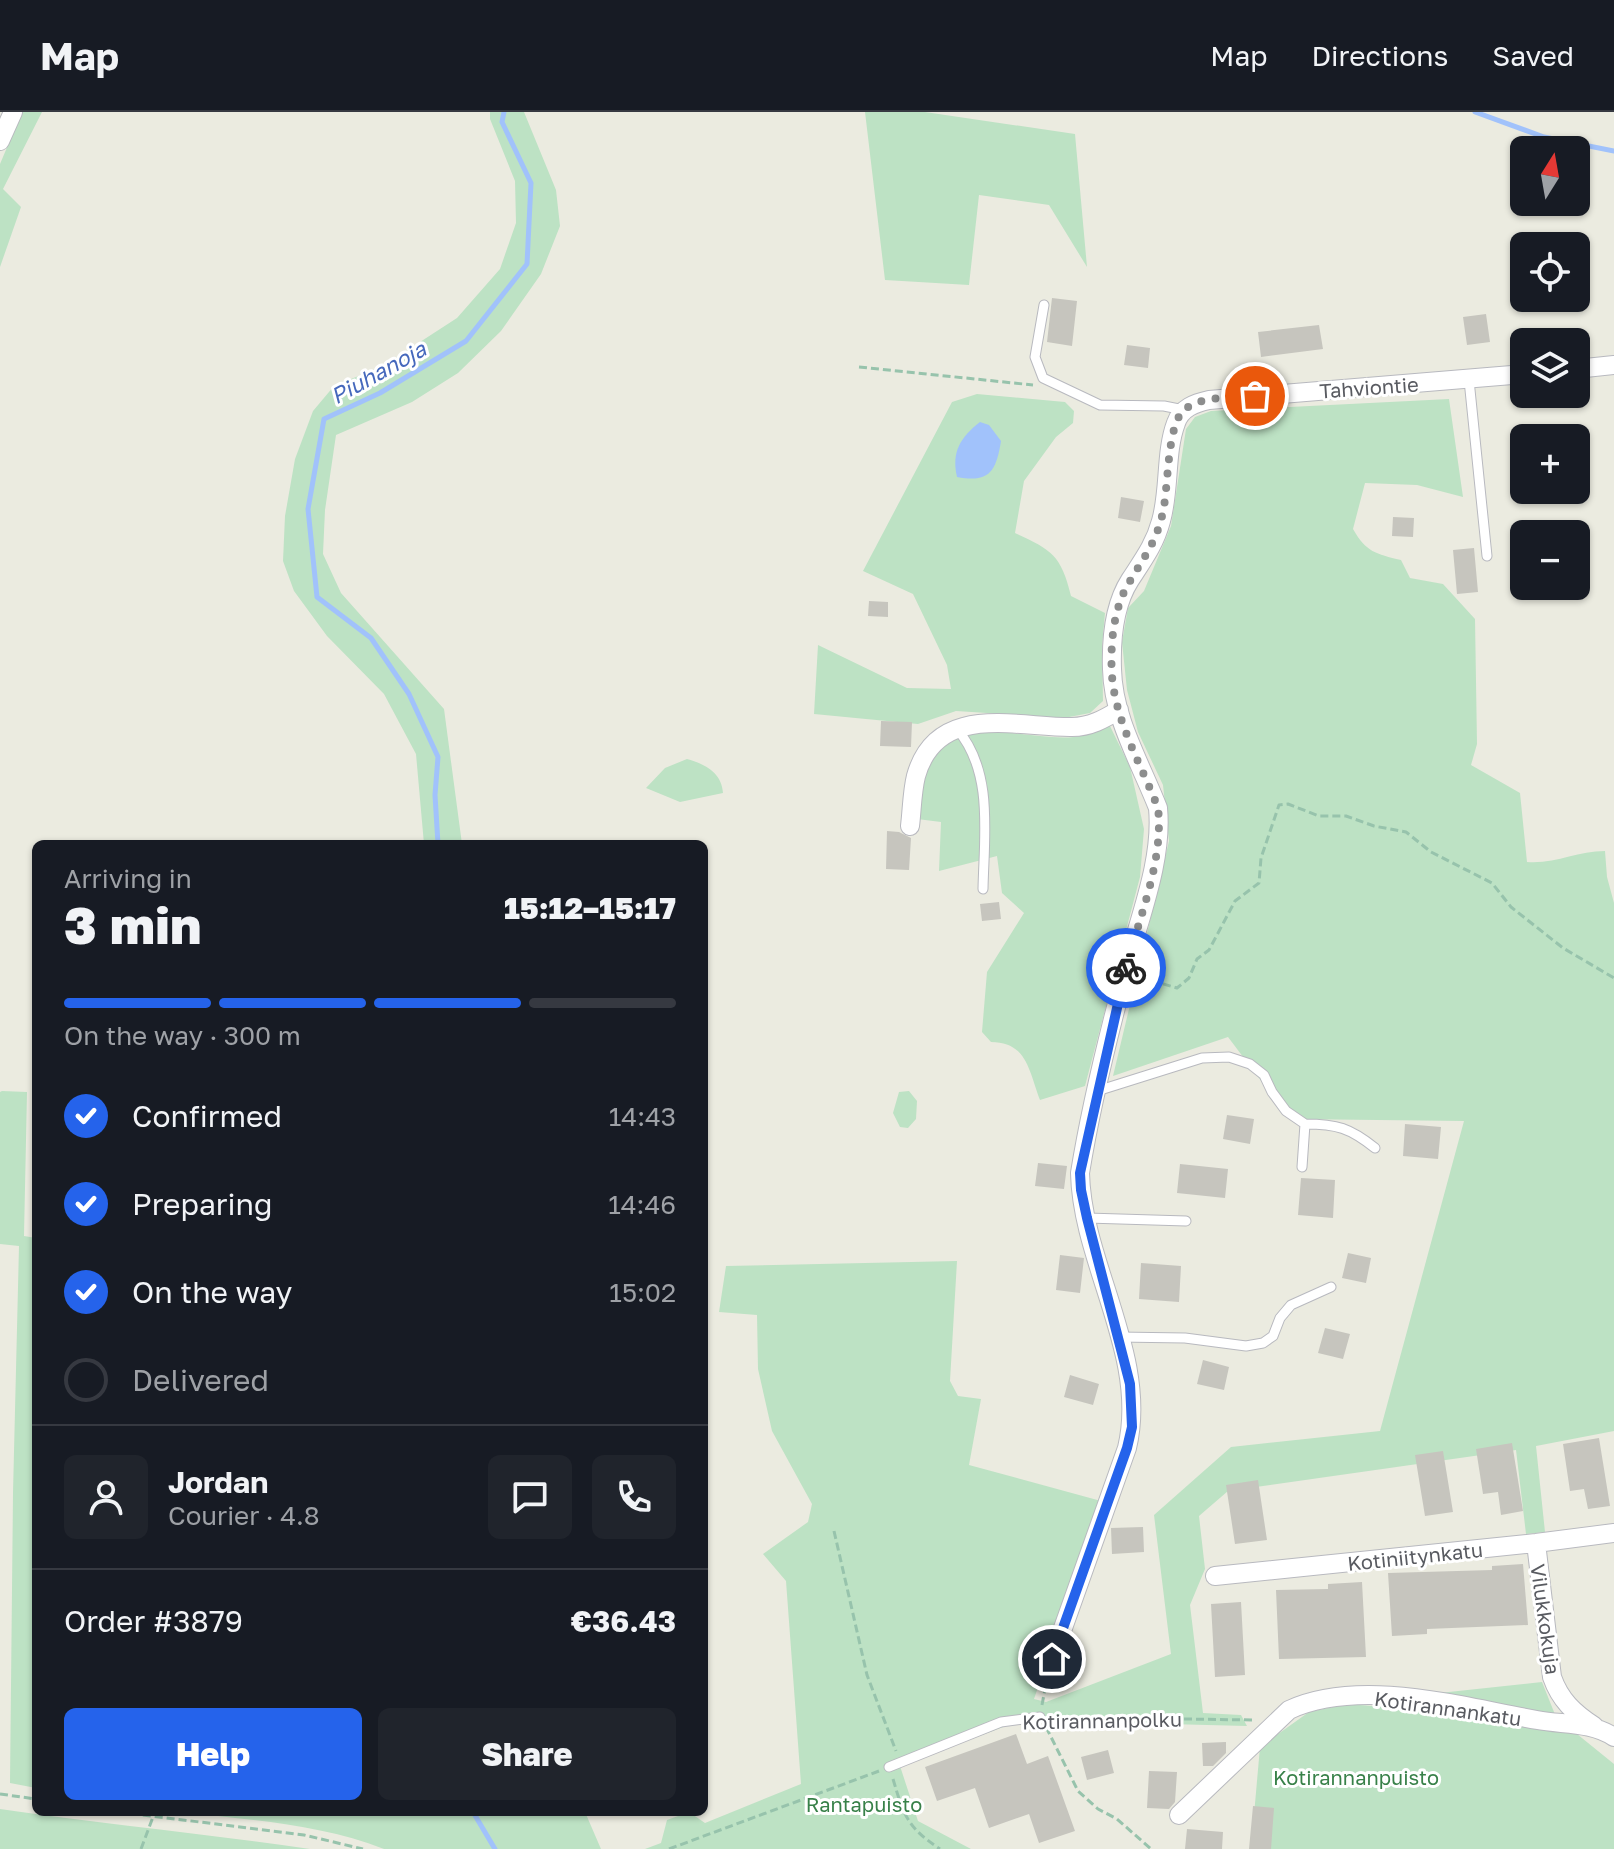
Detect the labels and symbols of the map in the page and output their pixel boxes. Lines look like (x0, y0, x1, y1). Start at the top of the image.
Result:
north arrow (1510, 136, 1590, 216)
water label: Piuhanoja (326, 334, 432, 409)
pin (1221, 362, 1289, 430)
street label: Tahviontie (1319, 372, 1419, 402)
courier (1086, 928, 1166, 1008)
street label: Kotiniitynkatu (1346, 1537, 1484, 1575)
street label: Vilukkokuja (1526, 1562, 1566, 1676)
pin (1018, 1625, 1086, 1693)
street label: Kotirannankatu (1373, 1686, 1523, 1730)
street label: Kotirannanpolku (1022, 1707, 1182, 1733)
park label: Kotirannanpuisto (1273, 1765, 1439, 1789)
park label: Rantapuisto (806, 1792, 922, 1816)

